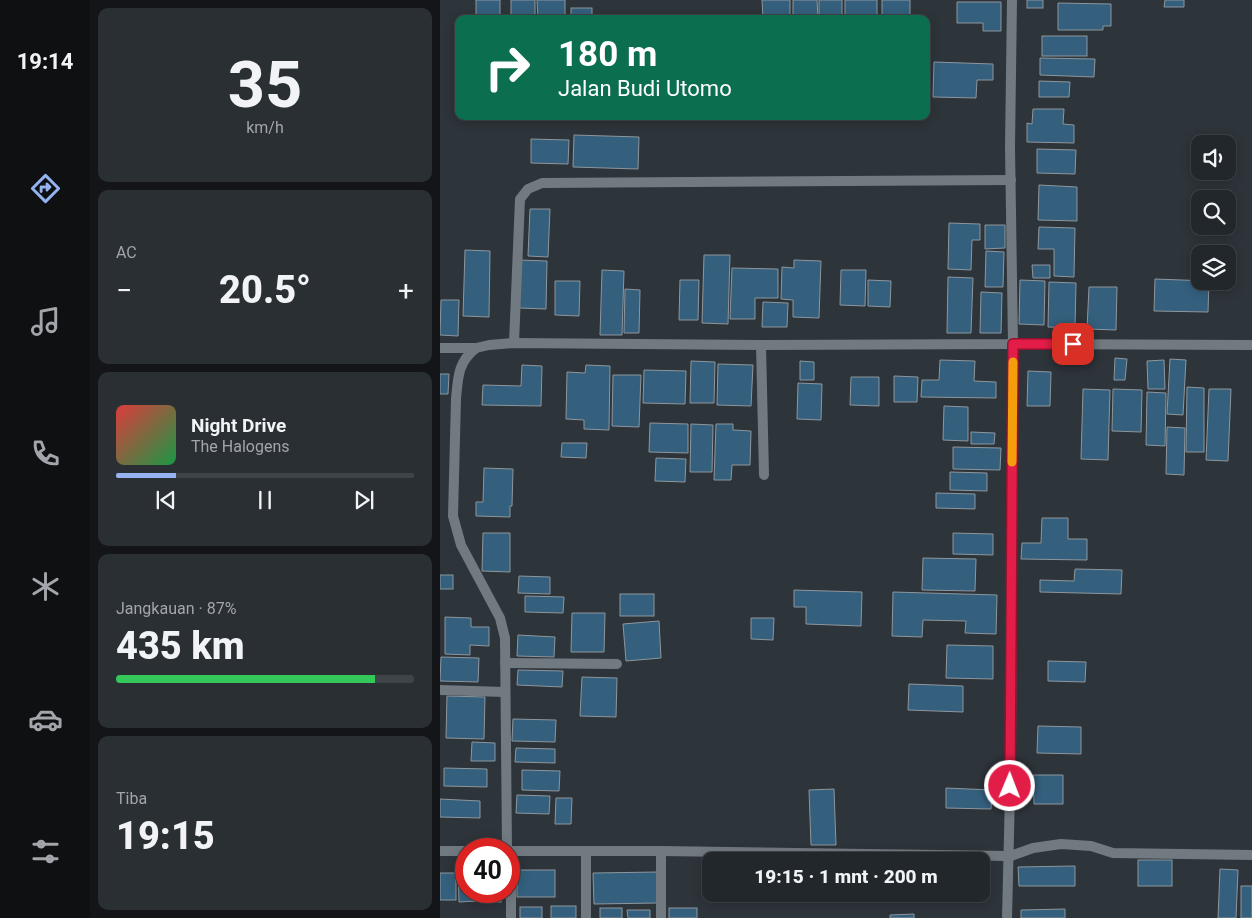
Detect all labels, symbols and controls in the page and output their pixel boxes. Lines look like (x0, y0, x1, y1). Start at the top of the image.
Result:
text: 180 m (558, 34, 657, 75)
icon: right (475, 35, 540, 100)
text: 35 (228, 47, 302, 123)
text: 19:14 (17, 49, 73, 74)
text: Jalan Budi Utomo (558, 76, 732, 101)
text: km/h (246, 118, 284, 137)
map controls (1191, 135, 1236, 290)
button: sound (1191, 135, 1236, 180)
icon: directions (28, 171, 63, 206)
button: search (1191, 190, 1236, 235)
text: AC (116, 243, 137, 262)
button: layers (1191, 245, 1236, 290)
text: 20.5° (219, 268, 311, 312)
text: − (116, 274, 132, 307)
text: + (398, 274, 414, 307)
icon: music (28, 304, 63, 339)
pin (1052, 323, 1094, 365)
icon: arrive (1059, 330, 1087, 358)
text: Night Drive (191, 414, 286, 437)
icon: phone (28, 436, 63, 471)
text: The Halogens (191, 437, 290, 456)
icon: previous (152, 486, 180, 514)
icon: pause (251, 486, 279, 514)
icon: next (350, 486, 378, 514)
icon: climate (28, 569, 63, 604)
text: Jangkauan · 87% (116, 599, 236, 618)
text: 435 km (116, 624, 245, 668)
icon: car (28, 702, 63, 737)
position arrow (983, 759, 1035, 811)
text: Tiba (116, 789, 147, 808)
text: 19:15 (116, 814, 215, 858)
icon: filters (28, 834, 63, 869)
speed limit sign: 40 (455, 838, 520, 903)
text: 19:15 · 1 mnt · 200 m (754, 865, 938, 888)

